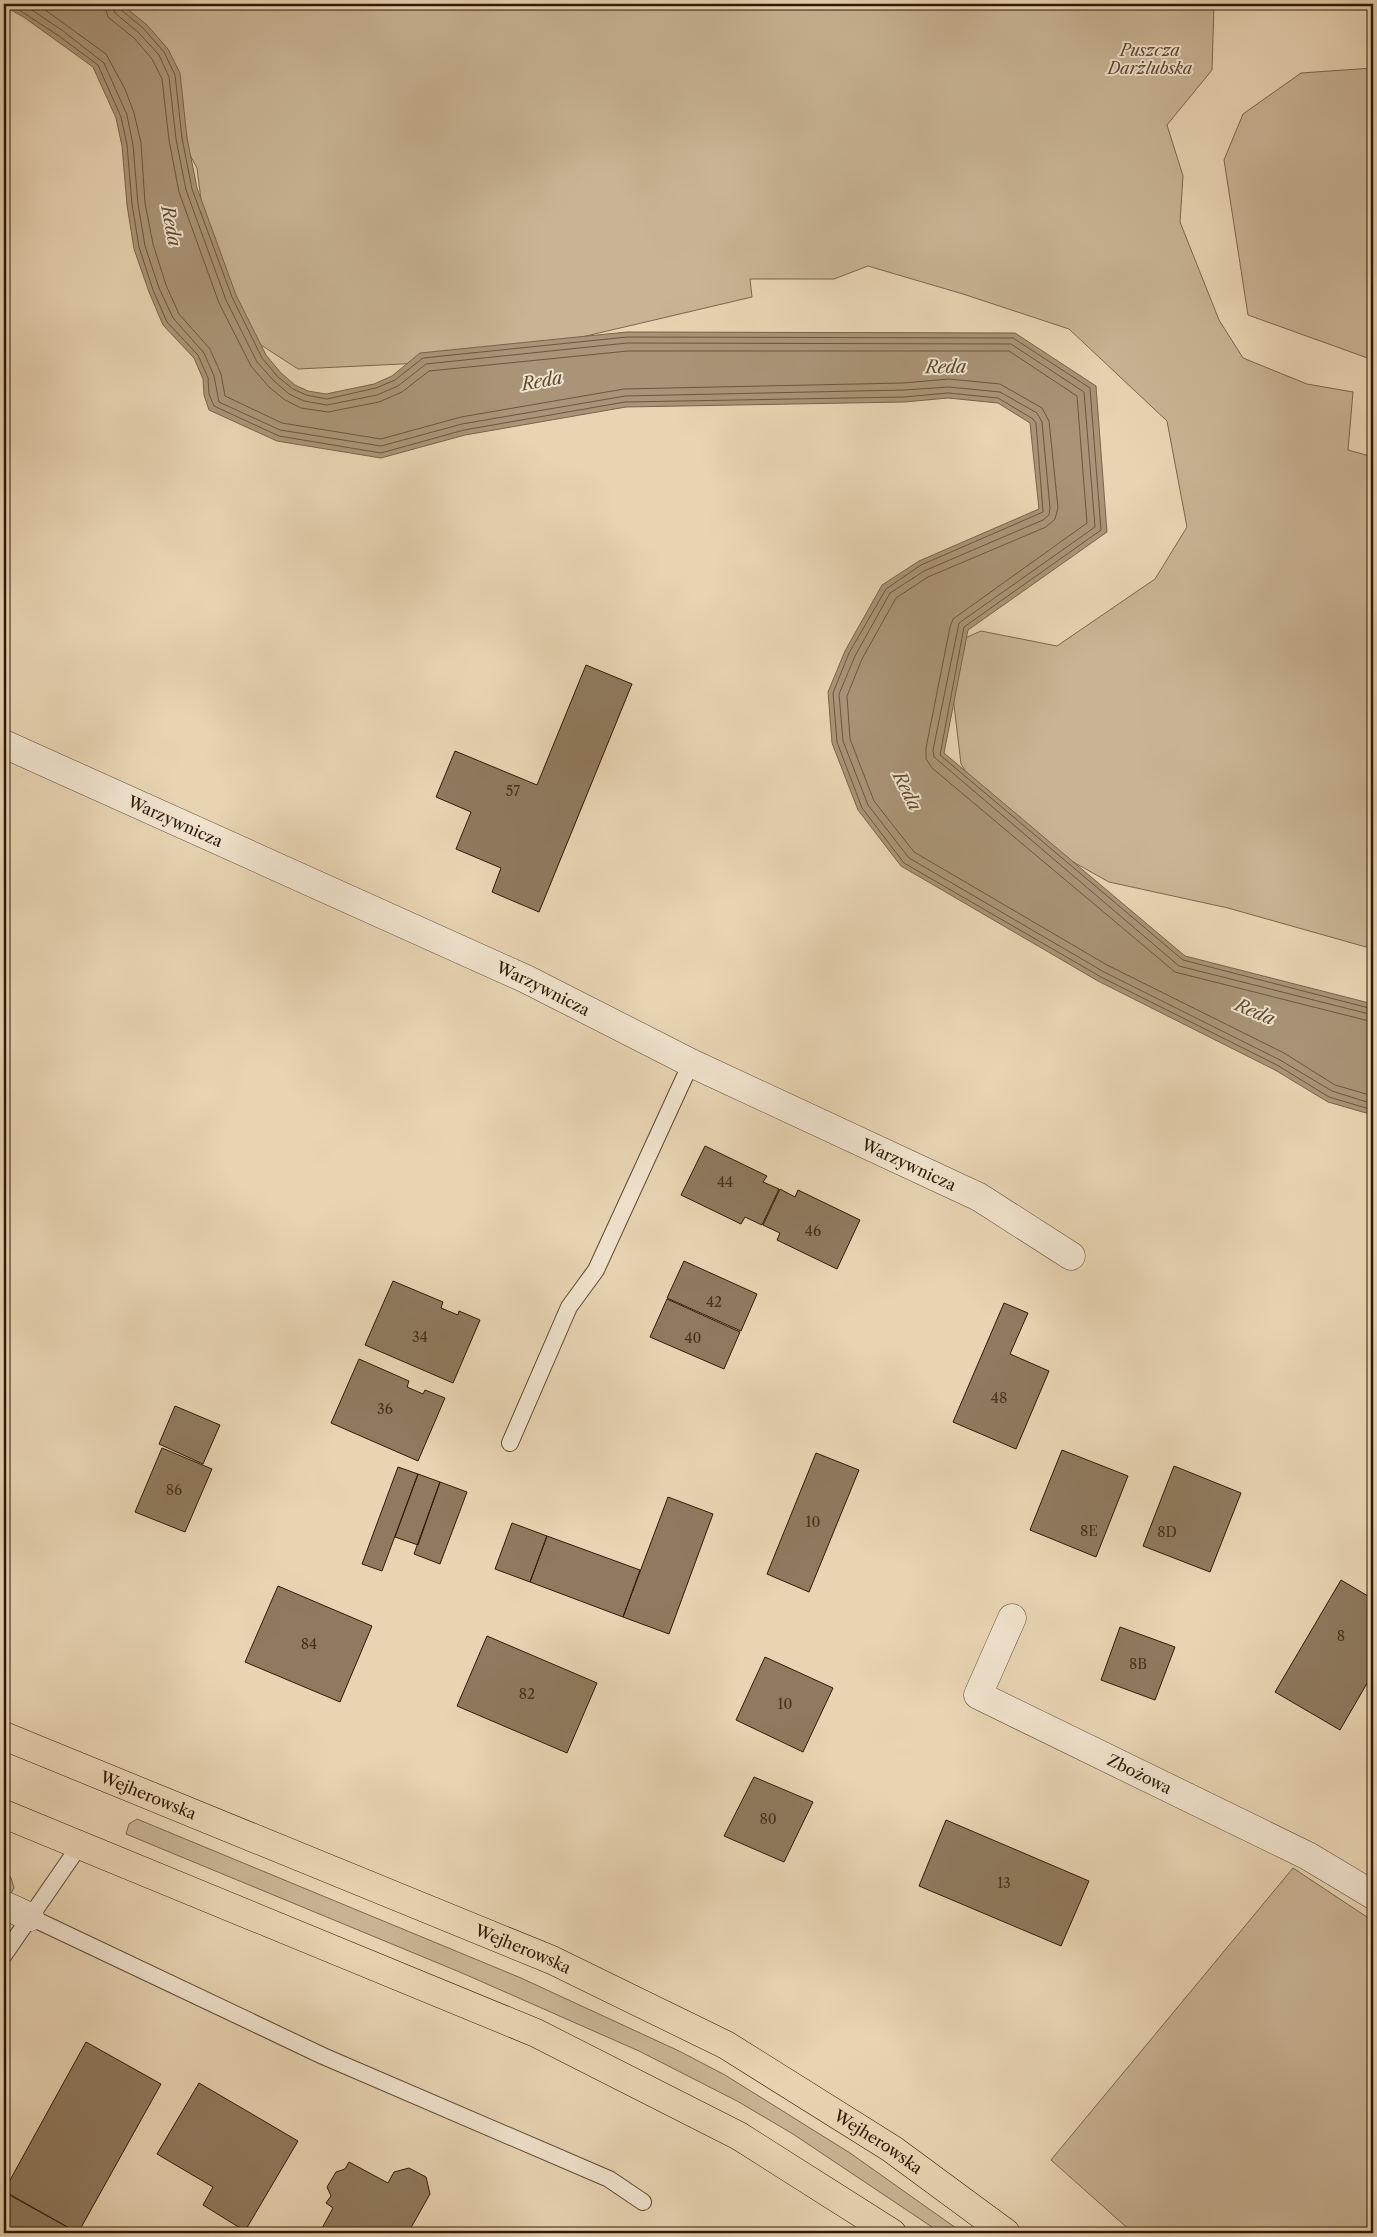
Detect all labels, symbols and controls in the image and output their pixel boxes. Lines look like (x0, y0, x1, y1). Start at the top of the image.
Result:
park label: Puszcza Darżlubska (1106, 40, 1193, 78)
water label: Reda (156, 202, 186, 248)
water label: Reda (923, 356, 967, 378)
water label: Reda (518, 367, 564, 396)
water label: Reda (887, 766, 926, 814)
house number: 57 (506, 782, 520, 800)
street label: Warzywnicza (124, 791, 226, 851)
street label: Warzywnicza (492, 957, 594, 1020)
water label: Reda (1230, 993, 1278, 1030)
street label: Warzywnicza (858, 1133, 960, 1195)
house number: 44 (717, 1173, 733, 1191)
house number: 46 (805, 1222, 821, 1240)
house number: 42 (706, 1293, 722, 1311)
house number: 34 (412, 1328, 428, 1346)
house number: 40 (685, 1329, 702, 1347)
house number: 48 (991, 1389, 1007, 1407)
house number: 36 (377, 1400, 393, 1418)
house number: 86 (166, 1481, 182, 1499)
house number: 10 (806, 1513, 820, 1531)
house number: 8E (1080, 1522, 1098, 1540)
house number: 8D (1157, 1523, 1177, 1541)
house number: 8 (1337, 1627, 1345, 1645)
house number: 84 (301, 1635, 317, 1653)
house number: 8B (1129, 1655, 1147, 1673)
house number: 82 (519, 1685, 535, 1703)
house number: 10 (778, 1695, 792, 1713)
street label: Zbożowa (1104, 1750, 1176, 1798)
street label: Wejherowska (97, 1766, 200, 1824)
house number: 80 (759, 1810, 777, 1828)
house number: 13 (997, 1874, 1011, 1892)
street label: Wejherowska (471, 1919, 575, 1978)
street label: Wejherowska (829, 2105, 927, 2178)

